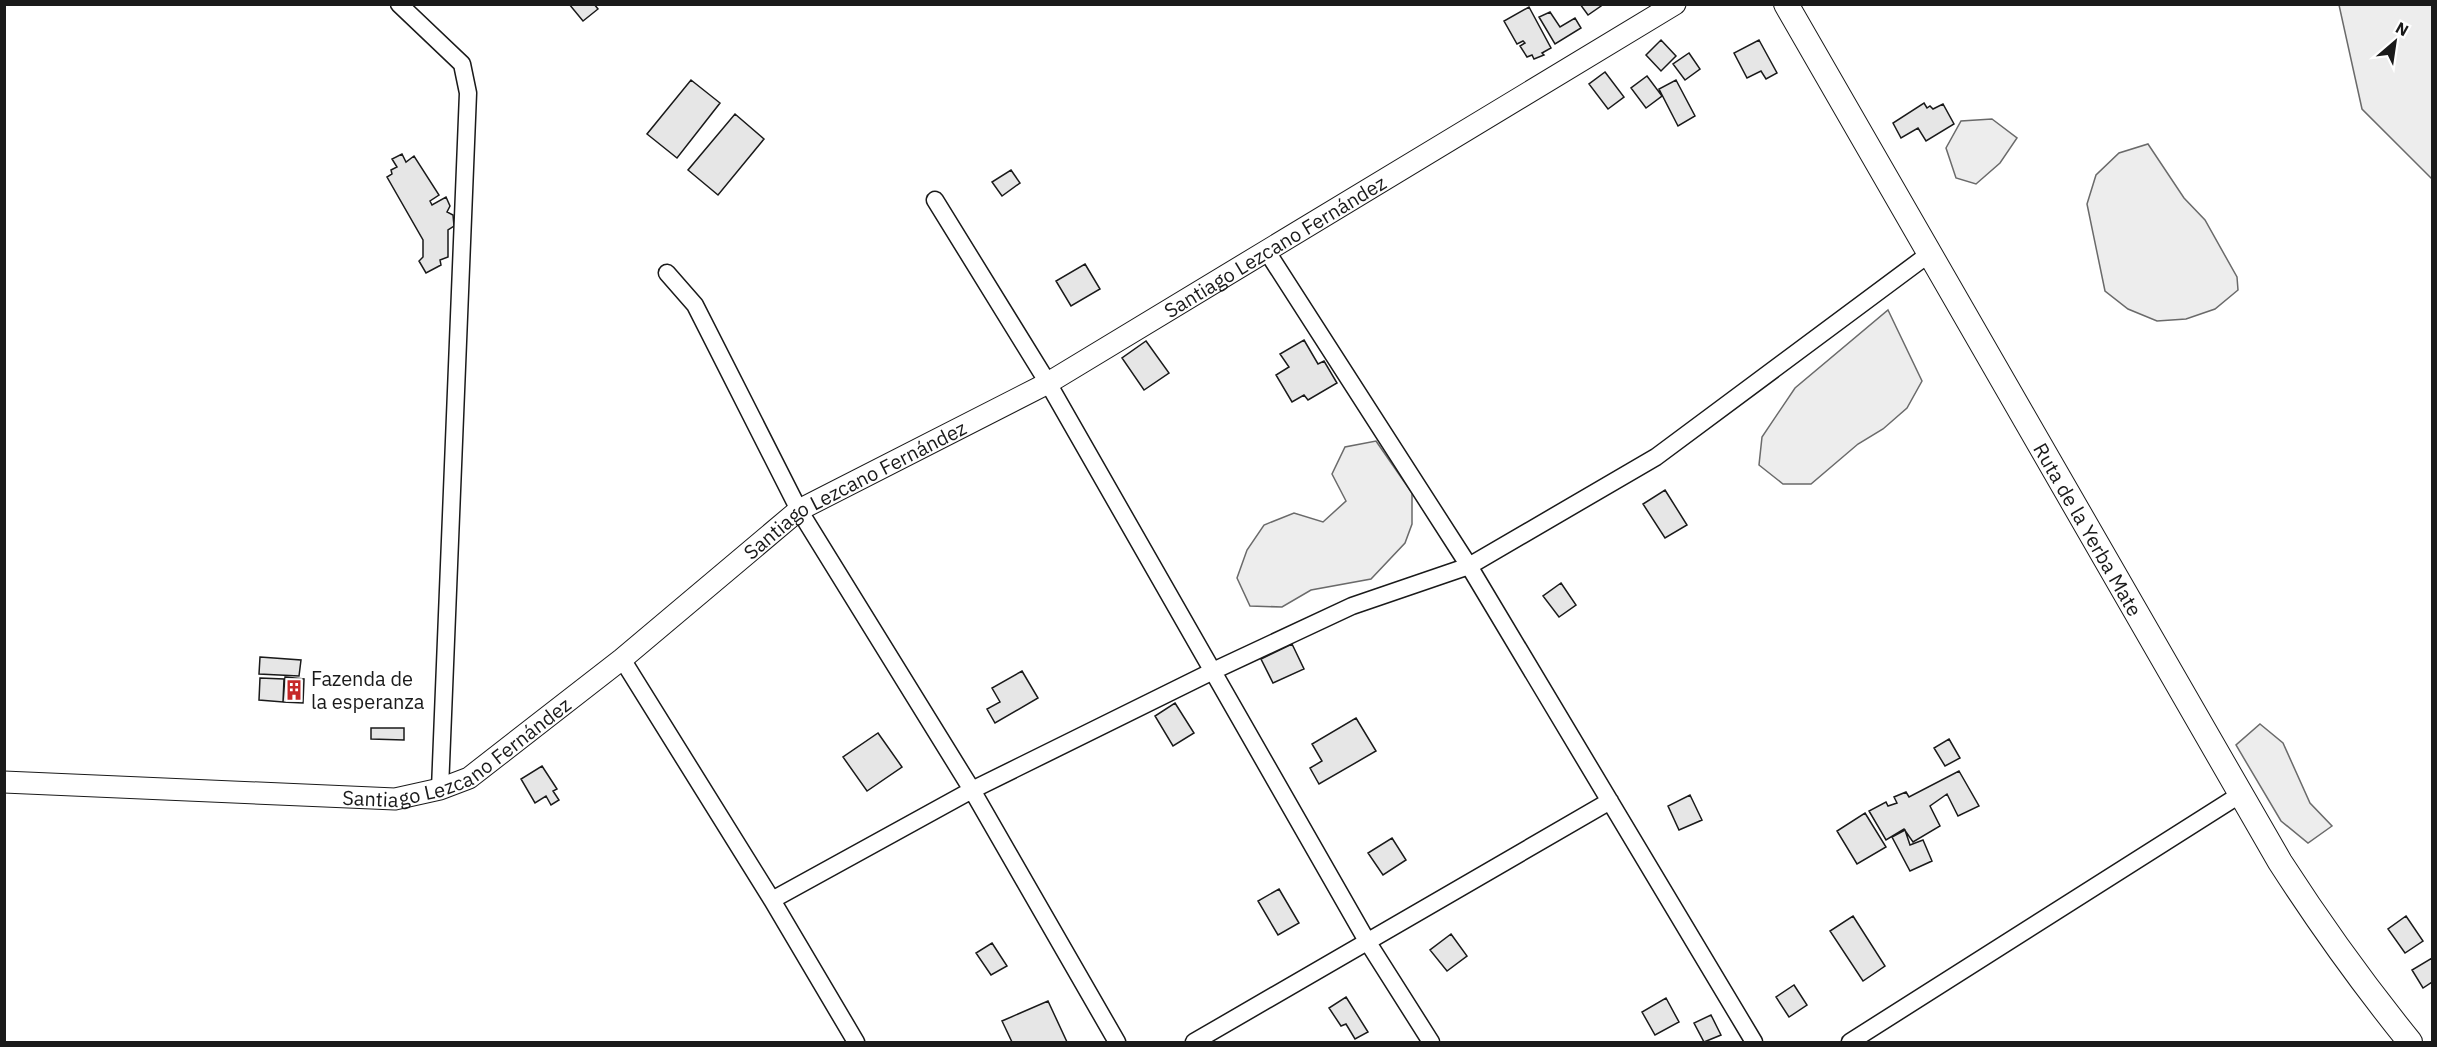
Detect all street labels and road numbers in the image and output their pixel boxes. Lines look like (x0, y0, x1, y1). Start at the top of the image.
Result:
street label: Santiago Lezcano Fernández (1159, 169, 1391, 324)
street label: Santiago Lezcano Fernández (737, 414, 971, 565)
street label: Ruta de la Yerba Mate (2028, 438, 2149, 621)
street label: Santiago Lezcano Fernández (342, 691, 576, 813)

